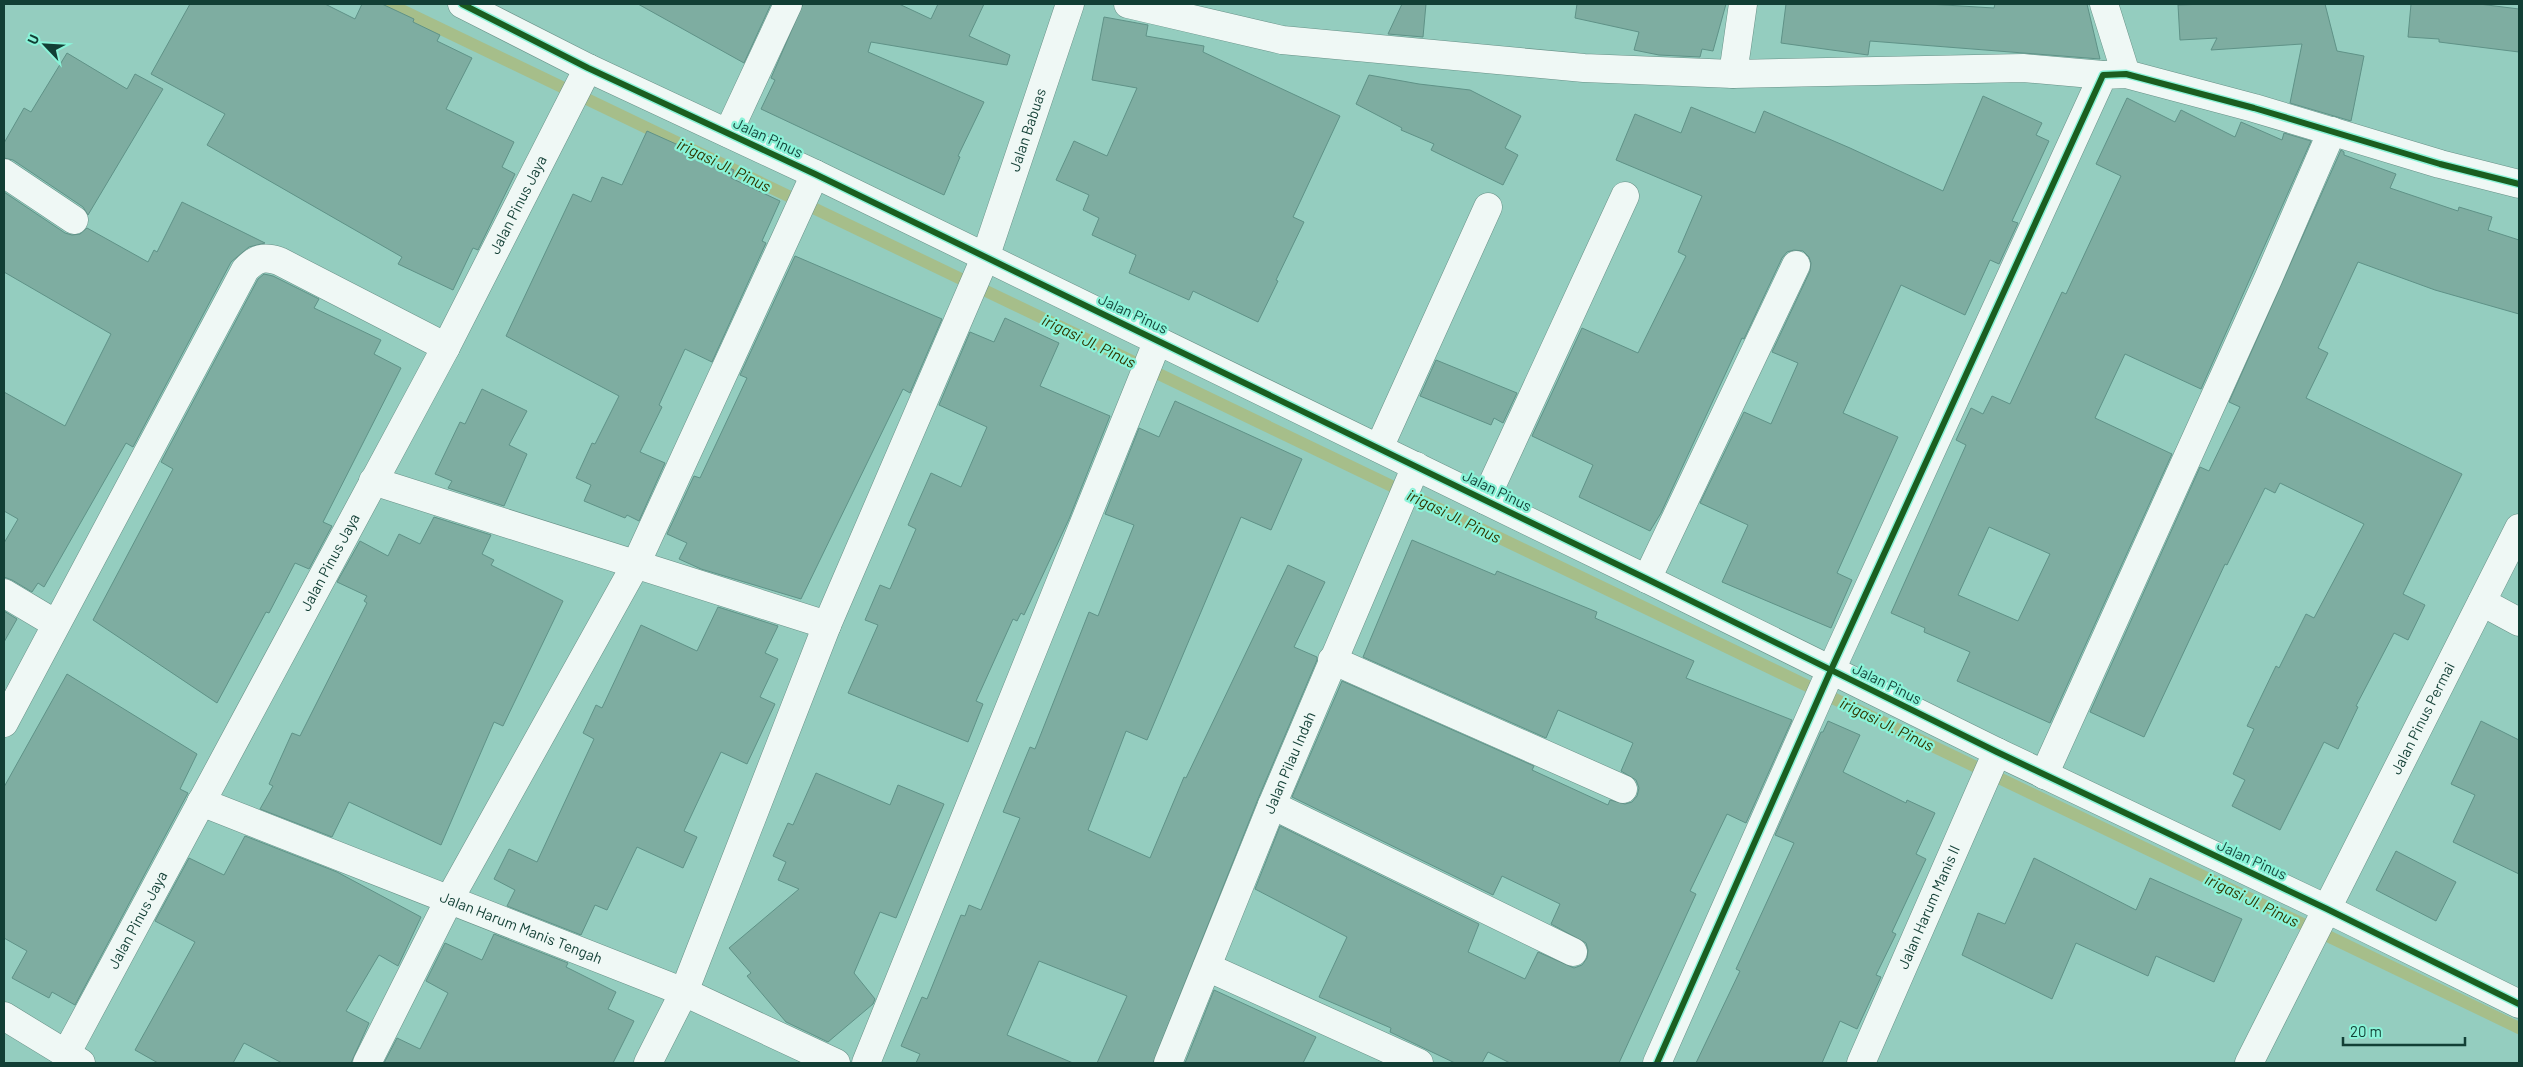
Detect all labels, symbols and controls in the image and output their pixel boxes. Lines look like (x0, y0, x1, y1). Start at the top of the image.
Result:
north arrow (20, 20, 70, 70)
text: U (23, 32, 42, 47)
street label: Jalan Babuas (1005, 86, 1049, 174)
street label: Jalan Pinus (731, 113, 806, 161)
water label: irigasi Jl. Pinus (674, 134, 775, 196)
street label: Jalan Pinus Jaya (485, 152, 550, 257)
street label: Jalan Pinus (1096, 289, 1171, 337)
water label: irigasi Jl. Pinus (1039, 310, 1140, 372)
street label: Jalan Pinus (1460, 466, 1535, 515)
water label: irigasi Jl. Pinus (1404, 485, 1505, 547)
street label: Jalan Pinus Jaya (296, 510, 363, 614)
street label: Jalan Pinus (1850, 659, 1925, 708)
street label: Jalan Pinus Permai (2386, 659, 2458, 777)
water label: irigasi Jl. Pinus (1837, 693, 1938, 755)
street label: Jalan Pilau Indah (1259, 709, 1319, 816)
street label: Jalan Pinus (2215, 835, 2290, 883)
street label: Jalan Harum Manis II (1893, 842, 1963, 972)
street label: Jalan Pinus Jaya (104, 868, 171, 972)
water label: irigasi Jl. Pinus (2202, 869, 2303, 931)
street label: Jalan Harum Manis Tengah (438, 887, 605, 967)
scale bar (2343, 1014, 2466, 1046)
text: 20 m (2350, 1022, 2382, 1040)

